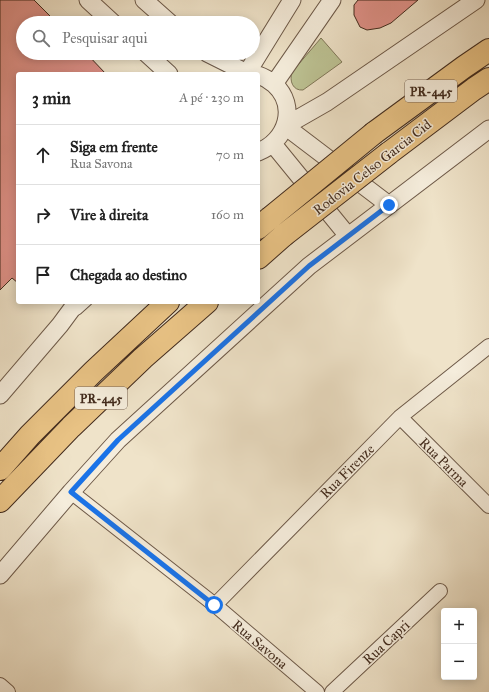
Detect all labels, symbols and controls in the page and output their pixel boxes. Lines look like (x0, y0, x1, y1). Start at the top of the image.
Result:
search box (16, 16, 260, 60)
icon: search (30, 27, 52, 49)
text: Pesquisar aqui (62, 29, 148, 47)
road number: PR-445 (405, 80, 457, 102)
text: 3 min (32, 88, 71, 109)
text: A pé · 230 m (179, 90, 244, 106)
street label: Rodovia Celso Garcia Cid (310, 116, 435, 219)
text: Siga em frente (70, 138, 158, 156)
icon: ahead (32, 144, 54, 166)
text: 70 m (216, 147, 244, 163)
text: Rua Savona (70, 156, 132, 172)
route end (380, 196, 398, 214)
icon: right (32, 204, 54, 226)
text: Vire à direita (70, 206, 148, 224)
text: 160 m (211, 207, 244, 223)
icon: arrive (32, 264, 54, 286)
text: Chegada ao destino (70, 266, 187, 284)
road number: PR-445 (75, 387, 127, 409)
street label: Rua Parma (415, 434, 472, 491)
street label: Rua Firenze (317, 440, 378, 502)
route start (205, 596, 223, 614)
map controls (441, 608, 477, 680)
button: + (441, 608, 477, 644)
street label: Rua Savona (228, 616, 291, 673)
street label: Rua Capri (359, 616, 413, 668)
button: − (441, 644, 477, 680)

